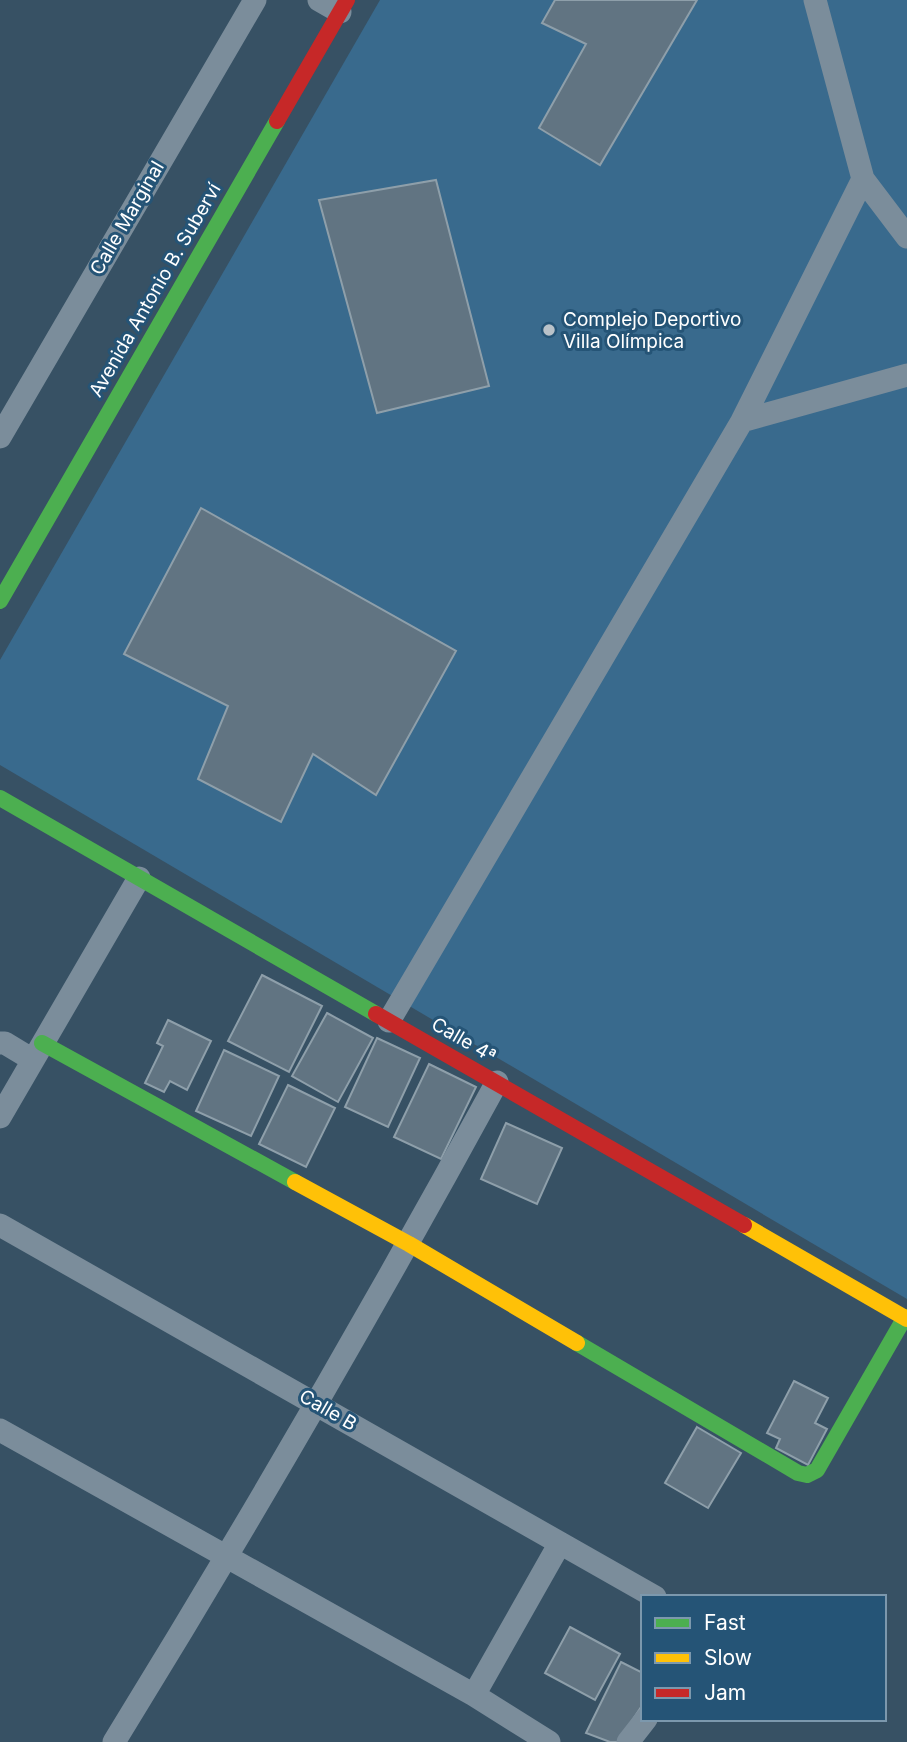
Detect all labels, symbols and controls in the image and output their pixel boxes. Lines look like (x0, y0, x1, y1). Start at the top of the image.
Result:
street label: Calle Marginal (85, 157, 169, 279)
street label: Avenida Antonio B. Suberví (84, 179, 226, 401)
place label: Complejo Deportivo Villa Olímpica (563, 308, 741, 353)
marker: Complejo Deportivo Villa Olímpica (541, 322, 557, 338)
street label: Calle 4ª (428, 1012, 500, 1068)
street label: Calle B (295, 1384, 361, 1436)
legend (641, 1595, 886, 1721)
text: Fast (704, 1610, 746, 1635)
text: Slow (704, 1645, 752, 1670)
text: Jam (704, 1680, 746, 1705)

